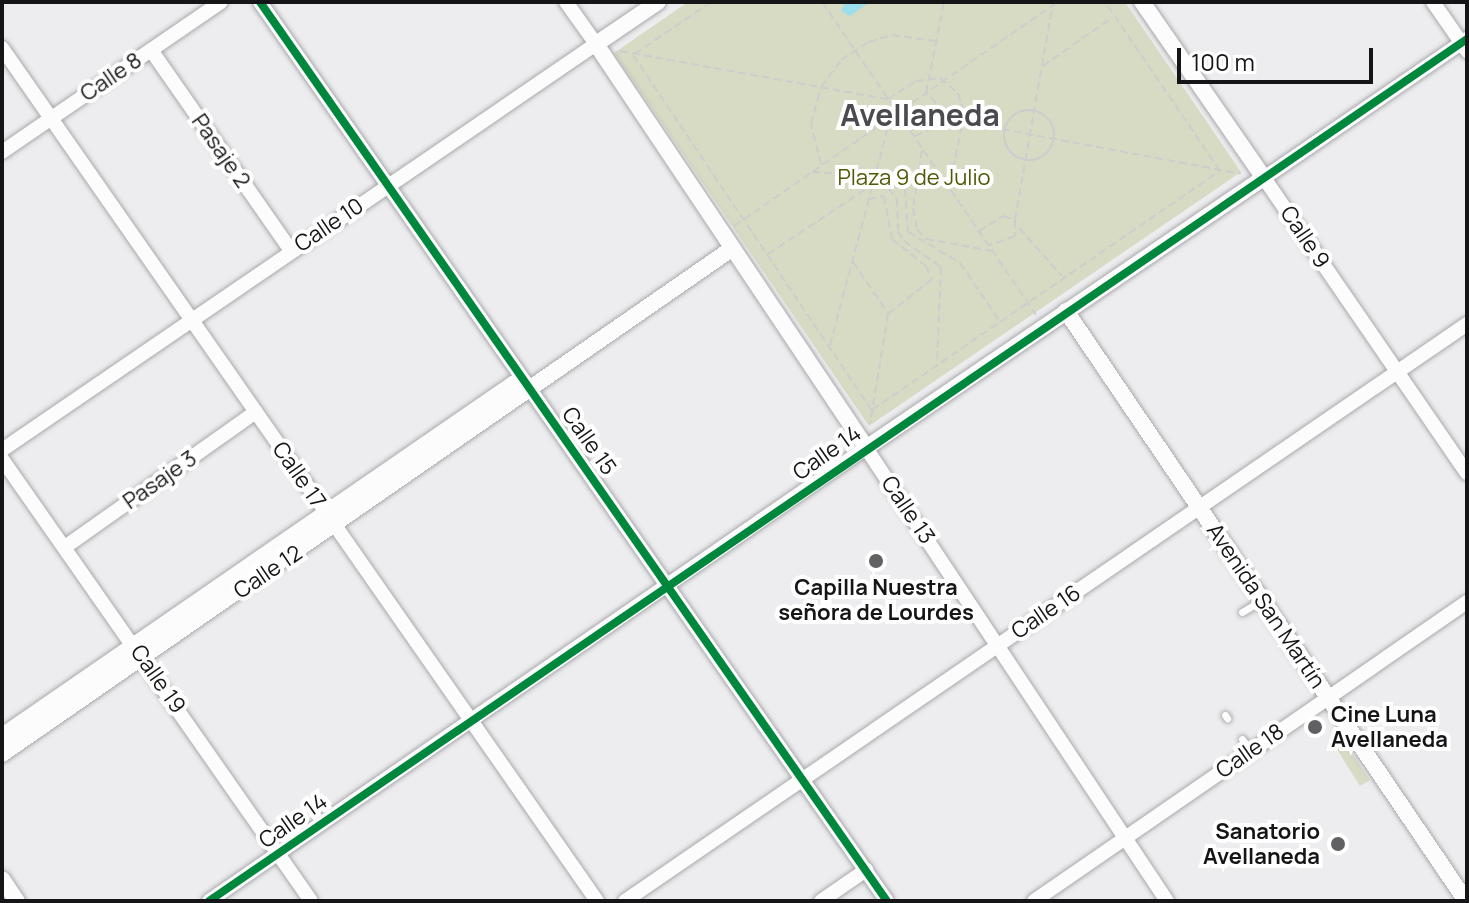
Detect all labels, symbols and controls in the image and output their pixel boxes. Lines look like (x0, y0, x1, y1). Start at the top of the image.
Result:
scale bar (1181, 32, 1377, 82)
text: 100 m (1191, 45, 1255, 78)
street label: Calle 8 (75, 47, 147, 107)
district label: Avellaneda (840, 97, 1000, 133)
street label: Pasaje 2 (186, 109, 256, 193)
park label: Plaza 9 de Julio (837, 165, 991, 191)
street label: Calle 10 (289, 192, 369, 258)
street label: Calle 9 (1275, 201, 1335, 273)
street label: Calle 15 (556, 402, 622, 480)
street label: Calle 14 (788, 420, 866, 486)
street label: Calle 17 (267, 437, 331, 513)
street label: Pasaje 3 (118, 445, 202, 515)
street label: Calle 13 (876, 471, 940, 549)
street label: Avenida San Martín (1201, 519, 1331, 693)
street label: Calle 12 (229, 540, 307, 604)
marker: Capilla Nuestra señora de Lourdes (867, 552, 885, 570)
place label: Capilla Nuestra señora de Lourdes (778, 574, 974, 626)
street label: Calle 16 (1006, 579, 1086, 645)
street label: Calle 19 (125, 640, 191, 718)
place label: Cine Luna Avellaneda (1331, 701, 1448, 752)
street label: Calle 18 (1211, 718, 1289, 784)
marker: Cine Luna Avellaneda (1306, 718, 1324, 736)
street label: Calle 14 (254, 788, 332, 854)
place label: Sanatorio Avellaneda (1203, 818, 1320, 870)
marker: Sanatorio Avellaneda (1327, 833, 1349, 855)

